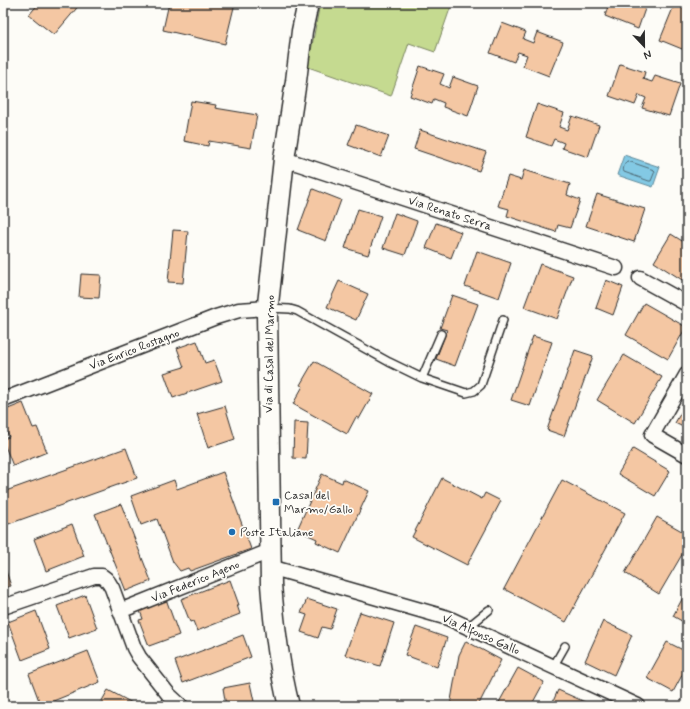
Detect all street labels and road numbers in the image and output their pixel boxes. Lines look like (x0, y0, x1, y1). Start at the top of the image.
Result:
street label: Via Renato Serra (406, 193, 493, 235)
street label: Via di Casal del Marmo (261, 295, 279, 413)
street label: Via Enrico Rostagno (87, 325, 182, 375)
street label: Via Federico Ageno (149, 557, 242, 607)
street label: Via Alfonso Gallo (439, 611, 522, 660)

